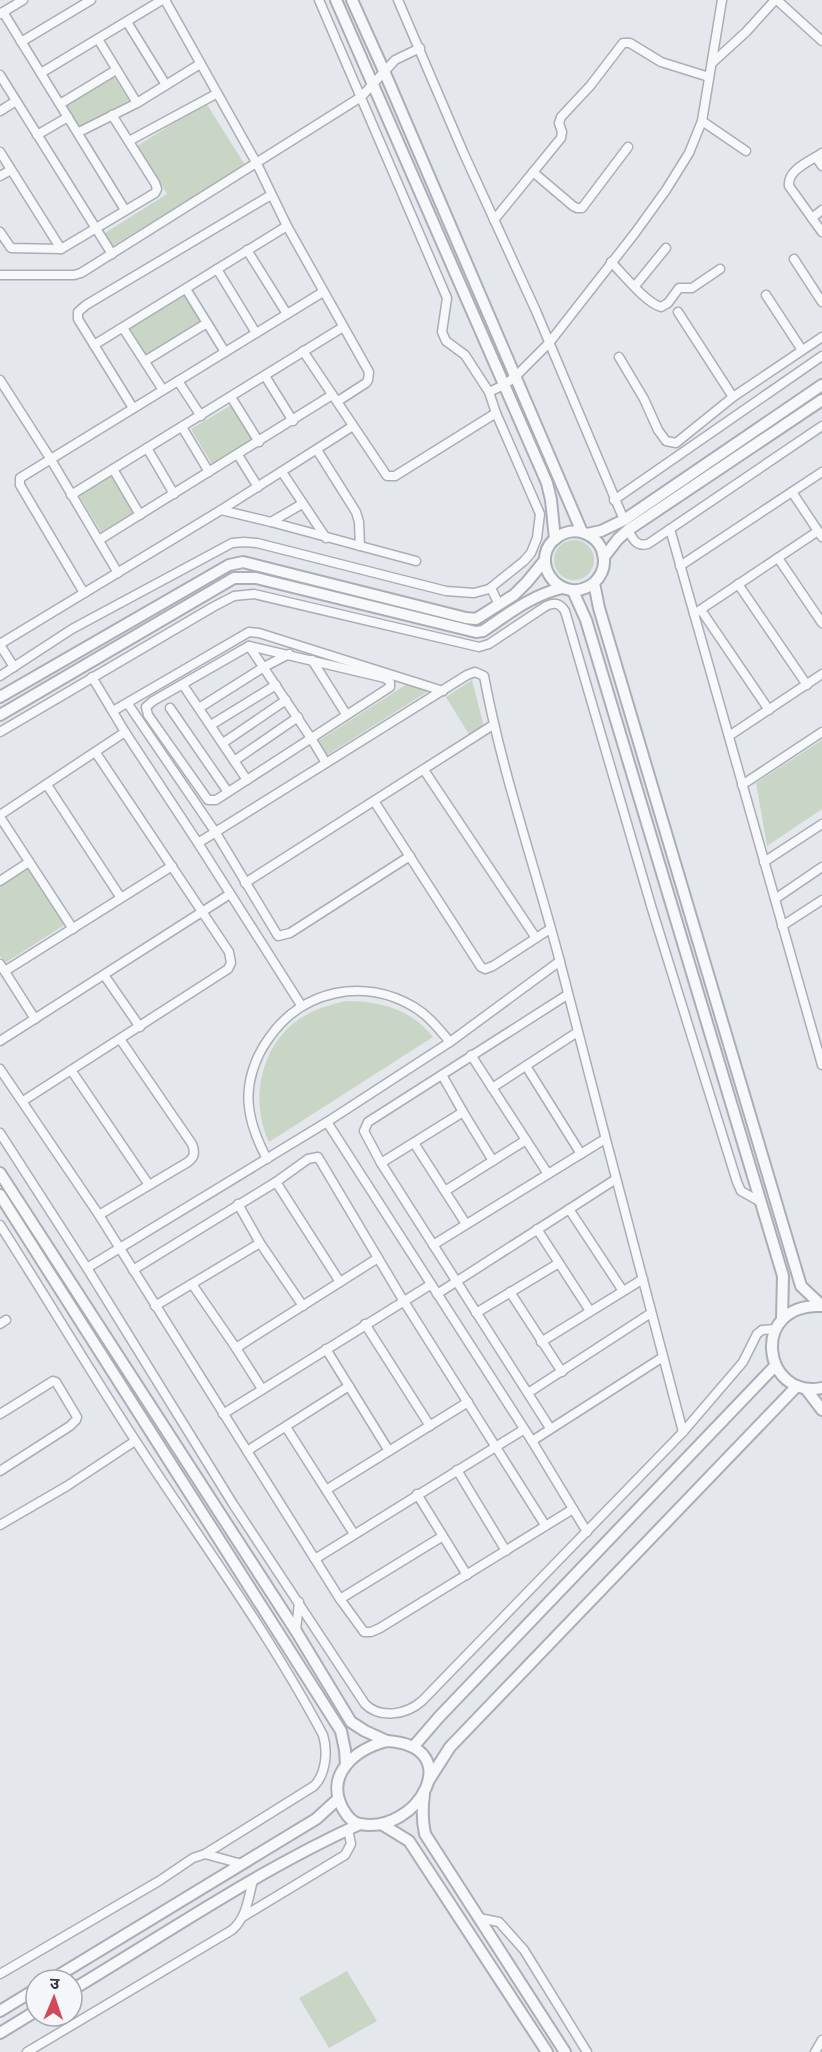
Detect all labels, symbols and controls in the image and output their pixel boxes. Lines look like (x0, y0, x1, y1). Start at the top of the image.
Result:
north arrow (24, 1968, 84, 2028)
text: उ (49, 1975, 60, 1995)

